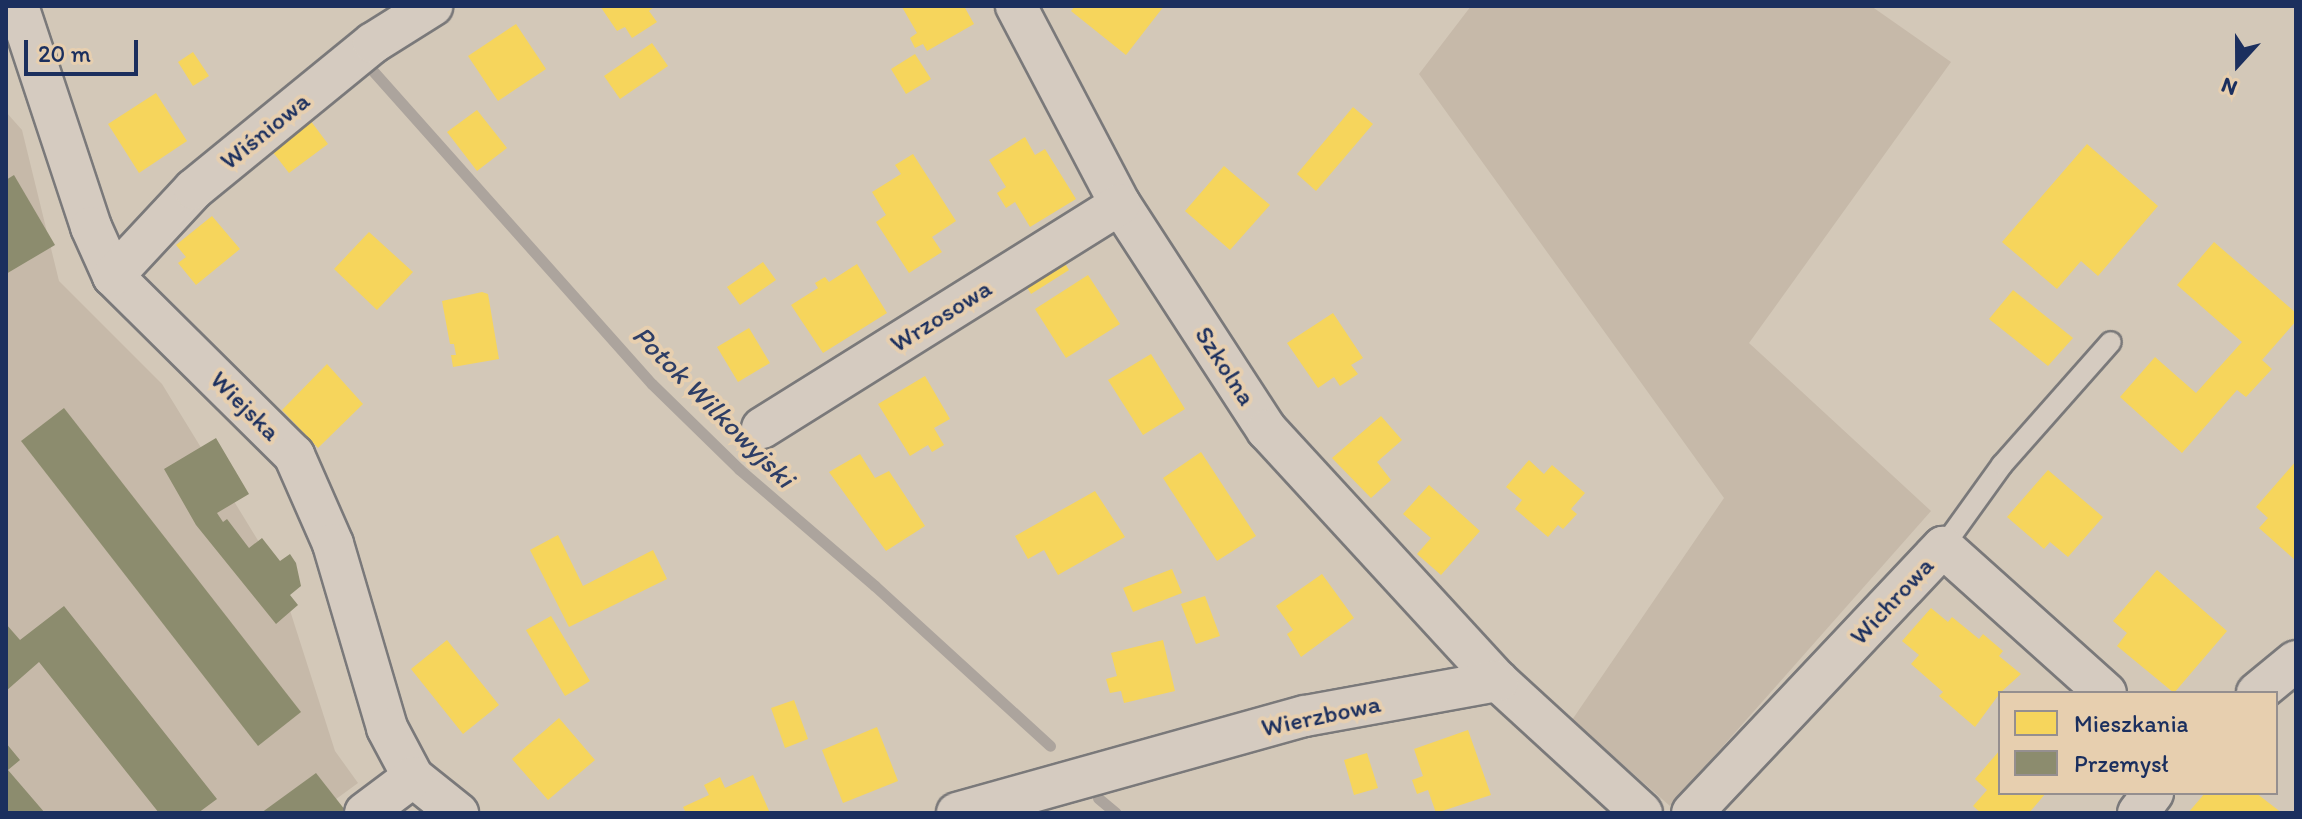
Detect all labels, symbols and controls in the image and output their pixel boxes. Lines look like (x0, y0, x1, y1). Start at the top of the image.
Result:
scale bar (28, 24, 142, 74)
north arrow (2198, 24, 2278, 104)
text: 20 m (38, 39, 91, 68)
text: N (2217, 72, 2241, 102)
street label: Wiśniowa (214, 85, 316, 177)
street label: Wrzosowa (884, 273, 998, 359)
water label: Potok Wilkowyjski (626, 318, 802, 494)
street label: Szkolna (1188, 321, 1262, 411)
street label: Wiejska (204, 365, 286, 447)
street label: Wichrowa (1843, 550, 1941, 652)
street label: Wierzbowa (1258, 688, 1384, 744)
legend (1998, 691, 2278, 795)
text: Mieszkania (2074, 709, 2188, 738)
text: Przemysł (2074, 749, 2169, 778)

